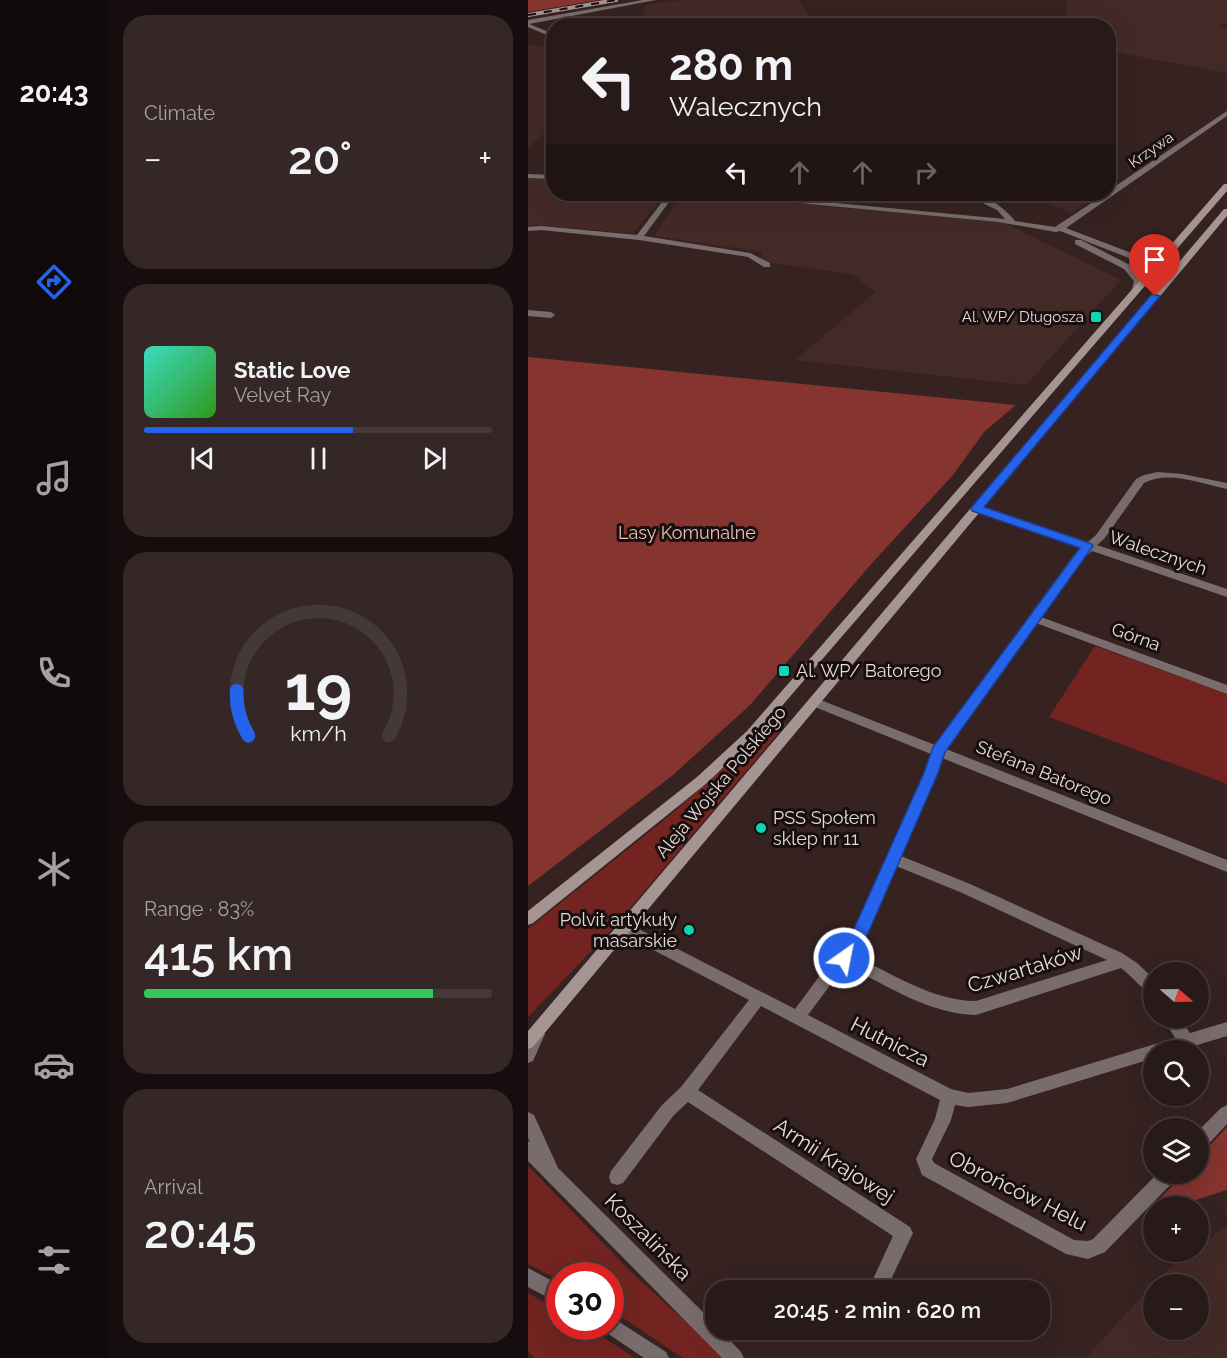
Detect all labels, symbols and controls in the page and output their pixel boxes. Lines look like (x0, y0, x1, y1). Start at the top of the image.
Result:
text: 280 m (669, 41, 793, 90)
icon: left (570, 42, 648, 120)
text: 20:43 (20, 77, 88, 108)
text: Walecznych (669, 91, 822, 122)
text: Climate (144, 101, 215, 125)
street label: Krzywa (1125, 128, 1177, 172)
text: 20° (288, 132, 352, 185)
text: − (144, 139, 162, 178)
text: + (478, 139, 492, 178)
icon: left (720, 156, 753, 189)
icon: ahead (783, 156, 816, 189)
icon: ahead (846, 156, 879, 189)
icon: right (909, 156, 942, 189)
pin (1129, 234, 1180, 296)
icon: arrive (1138, 243, 1171, 276)
icon: directions (33, 261, 75, 303)
place label: Al. WP/ Długosza (962, 308, 1084, 326)
marker: Al. WP/ Długosza (1089, 310, 1103, 324)
text: Static Love (234, 357, 351, 383)
text: Velvet Ray (234, 383, 331, 407)
icon: previous (186, 442, 219, 475)
icon: pause (302, 442, 335, 475)
icon: next (418, 442, 451, 475)
icon: music (33, 457, 75, 499)
park label: Lasy Komunalne (618, 522, 756, 543)
street label: Walecznych (1107, 526, 1210, 579)
street label: Górna (1109, 618, 1163, 655)
text: 19 (284, 651, 352, 725)
icon: phone (33, 652, 75, 694)
place label: Al. WP/ Batorego (796, 660, 942, 681)
marker: Al. WP/ Batorego (777, 664, 791, 678)
street label: Aleja Wojska Polskiego (651, 701, 790, 862)
text: km/h (290, 721, 346, 746)
street label: Stefana Batorego (973, 736, 1115, 809)
place label: PSS Społem sklep nr 11 (773, 807, 876, 849)
marker: PSS Społem sklep nr 11 (754, 821, 768, 835)
icon: climate (33, 848, 75, 890)
text: Range · 83% (144, 897, 254, 921)
place label: Polvit artykuły masarskie (560, 909, 677, 951)
marker: Polvit artykuły masarskie (682, 923, 696, 937)
position arrow (812, 926, 876, 990)
text: 415 km (144, 928, 293, 981)
street label: Czwartaków (964, 939, 1085, 998)
north arrow (1143, 962, 1209, 1028)
map controls (1143, 962, 1209, 1340)
street label: Hutnicza (847, 1011, 934, 1072)
button: search (1143, 1040, 1209, 1106)
icon: car (33, 1044, 75, 1086)
street label: Armii Krajowej (769, 1112, 899, 1209)
button: layers (1143, 1118, 1209, 1184)
street label: Obrońców Helu (945, 1145, 1091, 1236)
text: Arrival (144, 1175, 203, 1199)
street label: Koszalińska (600, 1188, 697, 1285)
button: + (1143, 1196, 1209, 1262)
text: 20:45 (144, 1206, 257, 1259)
icon: filters (33, 1239, 75, 1281)
speed limit sign: 30 (546, 1262, 624, 1340)
button: − (1143, 1274, 1209, 1340)
text: 20:45 · 2 min · 620 m (774, 1297, 981, 1323)

